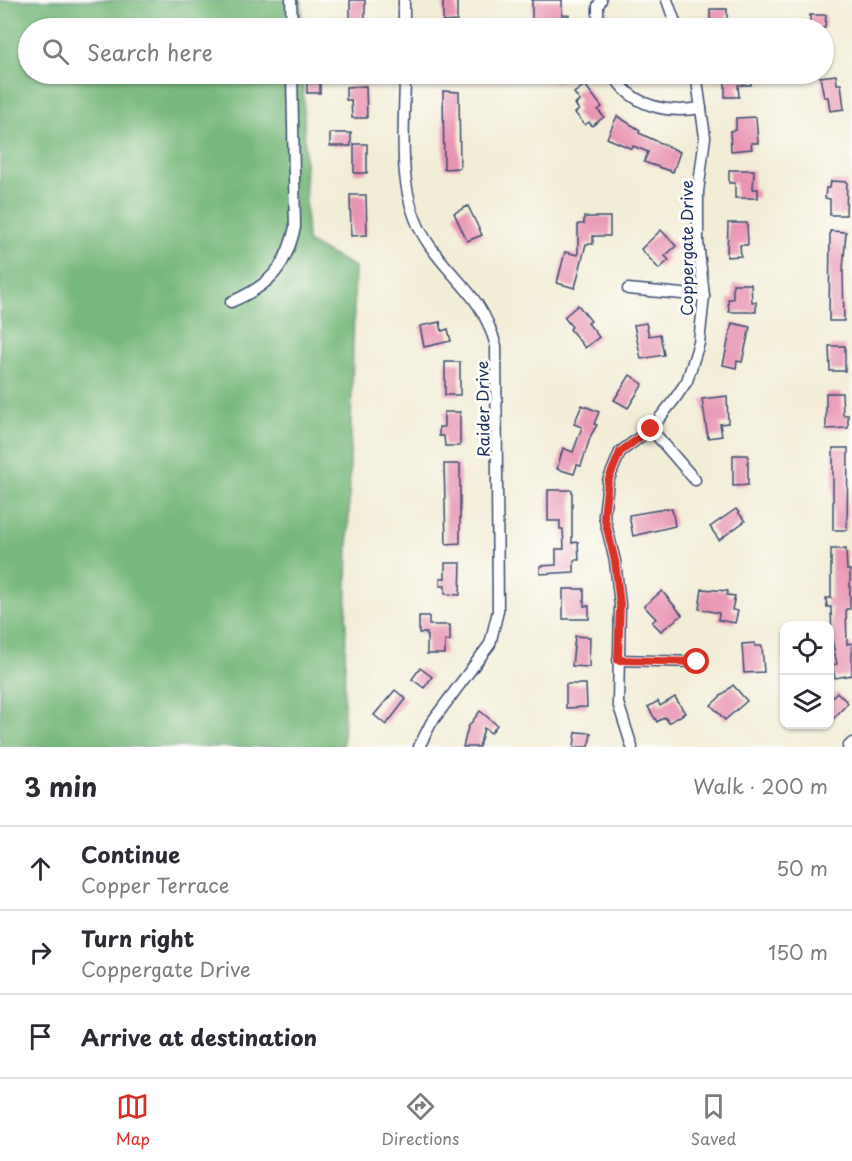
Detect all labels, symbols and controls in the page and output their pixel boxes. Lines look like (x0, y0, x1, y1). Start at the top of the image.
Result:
search box (18, 18, 834, 84)
icon: search (39, 35, 72, 68)
text: Search here (87, 35, 213, 68)
street label: Coppergate Drive (674, 180, 698, 316)
street label: Raider Drive (469, 361, 495, 457)
route end (637, 415, 663, 441)
map controls (780, 621, 834, 729)
button: locate (780, 621, 834, 675)
route start (683, 648, 709, 674)
button: layers (780, 675, 834, 729)
text: 3 min (24, 767, 97, 806)
text: Walk · 200 m (693, 771, 828, 801)
text: Continue (81, 837, 180, 870)
icon: ahead (24, 852, 57, 885)
text: 50 m (776, 853, 828, 883)
text: Copper Terrace (81, 870, 229, 900)
text: Turn right (81, 921, 194, 954)
icon: right (24, 936, 57, 969)
text: 150 m (768, 937, 828, 967)
text: Coppergate Drive (81, 954, 251, 984)
icon: arrive (24, 1020, 57, 1053)
text: Arrive at destination (81, 1020, 317, 1053)
tab: Map (116, 1090, 150, 1150)
tab: Directions (381, 1090, 459, 1150)
tab: Saved (691, 1090, 736, 1150)

